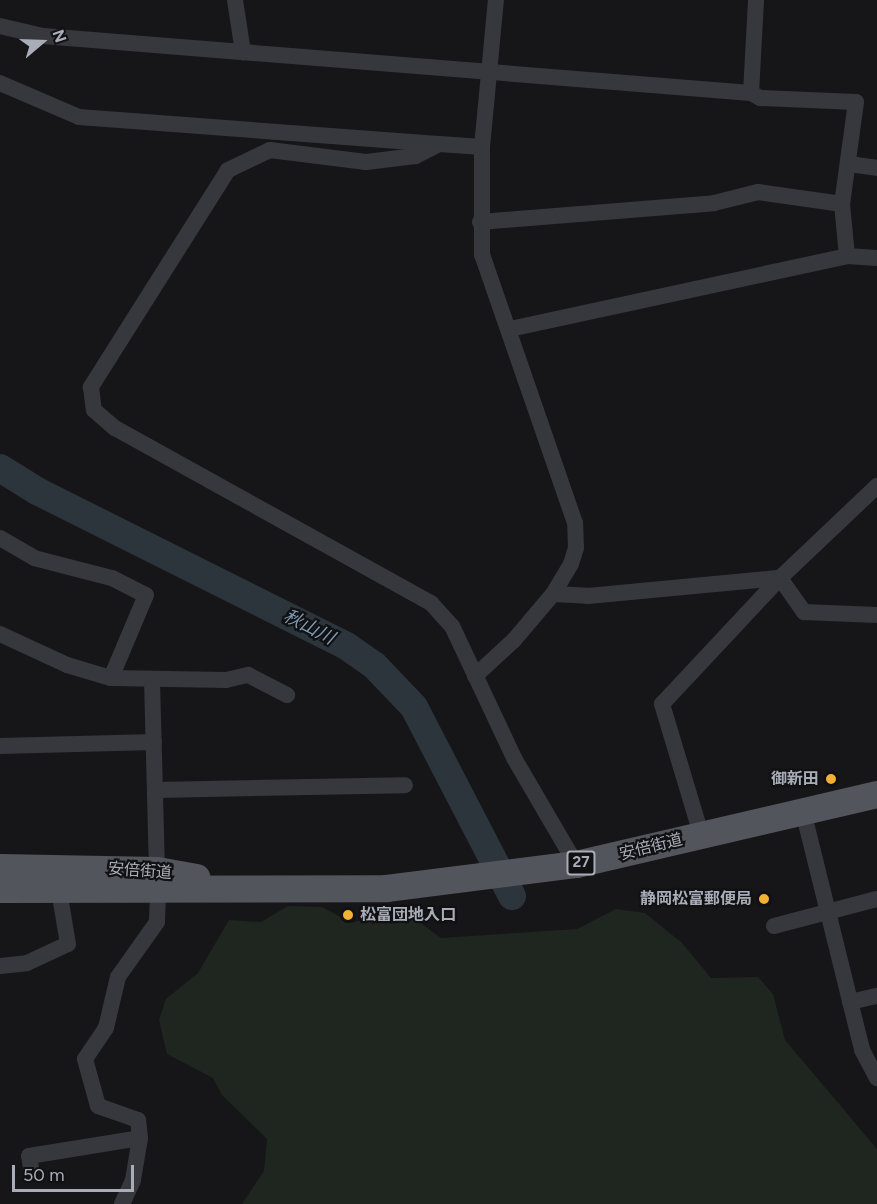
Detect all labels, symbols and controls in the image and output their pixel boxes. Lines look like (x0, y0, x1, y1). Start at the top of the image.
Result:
north arrow (12, 12, 72, 72)
text: N (48, 27, 70, 45)
water label: 秋山川 (280, 605, 338, 649)
place label: 御新田 (771, 769, 819, 789)
marker: 御新田 (824, 772, 838, 786)
street label: 安倍街道 (618, 830, 684, 864)
road number: 27 (566, 851, 596, 875)
street label: 安倍街道 (107, 859, 173, 883)
place label: 静岡松富郵便局 (640, 889, 752, 909)
marker: 静岡松富郵便局 (757, 892, 771, 906)
place label: 松富団地入口 (360, 905, 456, 925)
marker: 松富団地入口 (341, 908, 355, 922)
scale bar (15, 1153, 136, 1191)
text: 50 m (23, 1164, 65, 1186)

